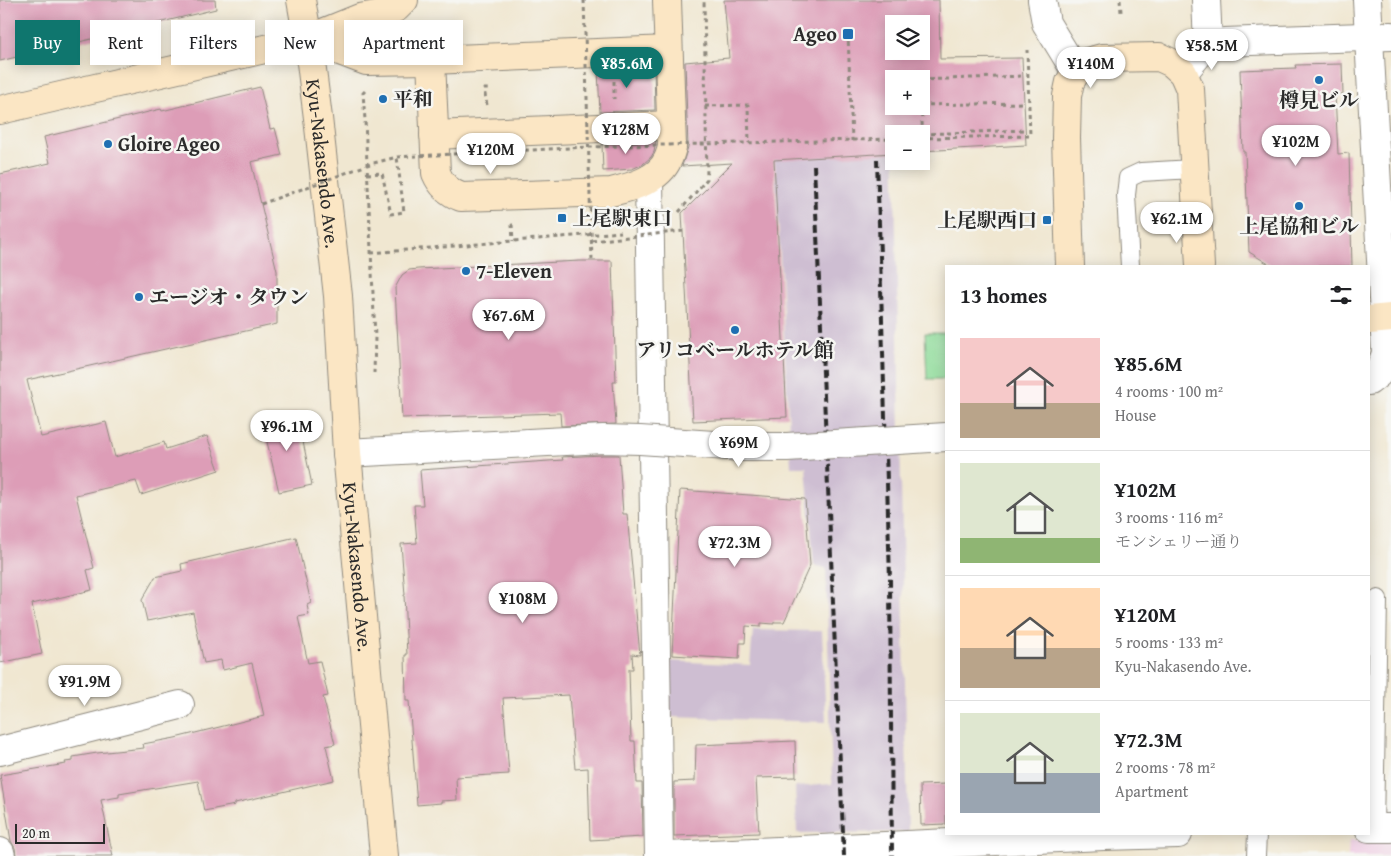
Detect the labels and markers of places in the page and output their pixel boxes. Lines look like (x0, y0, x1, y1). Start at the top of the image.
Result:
place label: Ageo (793, 19, 837, 48)
marker: Ageo (841, 27, 855, 41)
pin: ¥58.5M (1171, 28, 1253, 71)
pin: ¥85.6M (586, 46, 668, 89)
pin: ¥140M (1056, 46, 1126, 89)
marker: 樽見ビル (1313, 74, 1325, 86)
place label: 平和 (393, 84, 433, 113)
place label: 樽見ビル (1279, 85, 1359, 114)
marker: 平和 (377, 93, 389, 105)
pin: ¥128M (591, 112, 661, 155)
pin: ¥102M (1261, 124, 1331, 167)
place label: Gloire Ageo (118, 129, 220, 158)
pin: ¥120M (456, 132, 526, 175)
marker: Gloire Ageo (102, 138, 114, 150)
marker: 上尾協和ビル (1293, 200, 1305, 212)
pin: ¥62.1M (1136, 202, 1218, 244)
place label: 上尾駅東口 (572, 203, 672, 232)
place label: 上尾駅西口 (937, 205, 1037, 234)
place label: 上尾協和ビル (1239, 211, 1359, 240)
marker: 上尾駅東口 (556, 212, 568, 224)
marker: 上尾駅西口 (1041, 214, 1053, 226)
place label: 7-Eleven (476, 256, 552, 285)
marker: 7-Eleven (460, 265, 472, 277)
place label: エージオ・タウン (149, 282, 309, 311)
marker: エージオ・タウン (133, 291, 145, 303)
pin: ¥67.6M (468, 298, 550, 341)
marker: アリコベールホテル館 (729, 324, 741, 336)
place label: アリコベールホテル館 (636, 335, 834, 364)
pin: ¥96.1M (246, 410, 328, 452)
pin: ¥69M (709, 426, 769, 468)
pin: ¥72.3M (694, 526, 776, 568)
pin: ¥108M (488, 582, 558, 624)
pin: ¥91.9M (44, 664, 126, 707)

